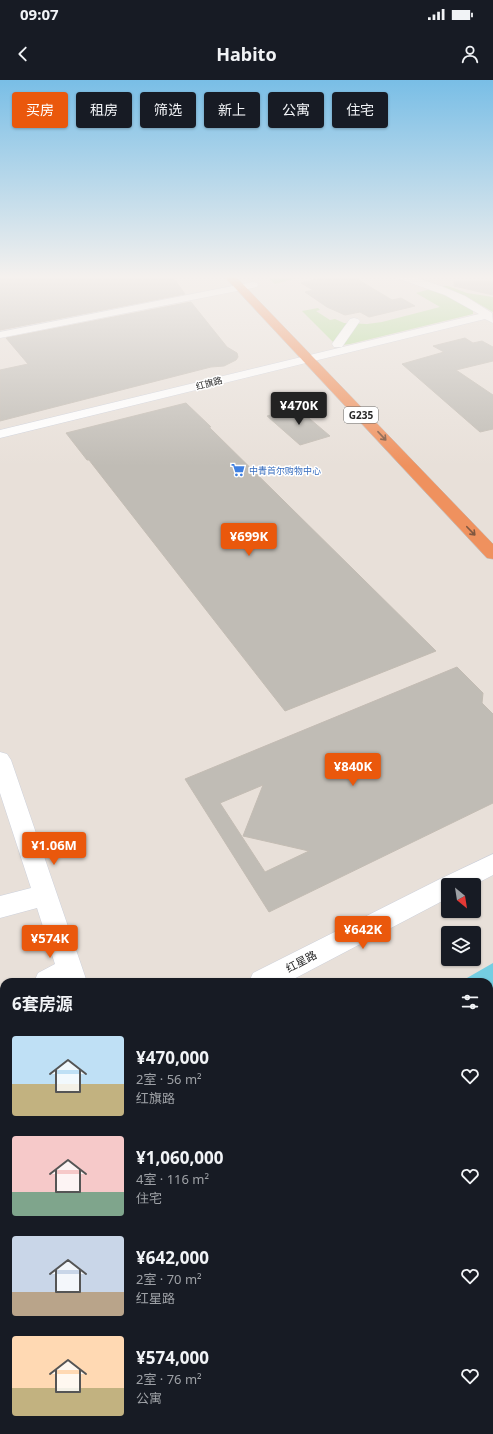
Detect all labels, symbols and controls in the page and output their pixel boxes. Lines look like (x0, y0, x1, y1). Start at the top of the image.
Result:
text: 09:07 (20, 4, 59, 24)
text: Habito (216, 42, 277, 66)
icon: back (12, 43, 34, 65)
icon: person (459, 43, 481, 65)
chip: 买房 (12, 92, 68, 128)
chip: 租房 (76, 92, 132, 128)
chip: 筛选 (140, 92, 196, 128)
chip: 新上 (204, 92, 260, 128)
chip: 公寓 (268, 92, 324, 128)
chip: 住宅 (332, 92, 388, 128)
street label: 红旗路 (194, 373, 224, 393)
pin: ¥470K (271, 392, 327, 426)
text: ¥470K (280, 396, 318, 414)
road number: G235 (344, 407, 378, 423)
one-way arrow (377, 431, 386, 442)
supermarket icon: 中青首尔购物中心 (230, 462, 246, 478)
place label: 中青首尔购物中心 (249, 464, 321, 477)
pin: ¥699K (221, 523, 277, 557)
one-way arrow (466, 526, 476, 536)
text: ¥699K (230, 527, 268, 545)
pin: ¥840K (325, 753, 381, 787)
text: ¥840K (334, 757, 372, 775)
pin: ¥1.06M (21, 832, 87, 866)
text: ¥1.06M (31, 836, 77, 854)
north arrow (441, 878, 481, 918)
map controls (441, 878, 481, 966)
pin: ¥642K (335, 916, 391, 950)
text: ¥642K (344, 920, 382, 938)
pin: ¥574K (22, 925, 78, 959)
button: layers (441, 926, 481, 966)
text: ¥574K (31, 929, 69, 947)
street label: 红星路 (283, 947, 319, 975)
icon: filters (459, 991, 481, 1013)
text: 6套房源 (12, 992, 73, 1015)
text: ¥470,000 (136, 1046, 209, 1069)
icon: home (44, 1052, 92, 1100)
icon: heart (459, 1065, 481, 1087)
text: 2室 · 56 m² (136, 1070, 202, 1088)
text: 红旗路 (136, 1089, 175, 1107)
text: ¥1,060,000 (136, 1146, 223, 1169)
icon: home (44, 1152, 92, 1200)
icon: heart (459, 1165, 481, 1187)
text: 4室 · 116 m² (136, 1170, 209, 1188)
text: 住宅 (136, 1189, 162, 1207)
text: ¥642,000 (136, 1246, 209, 1269)
icon: home (44, 1252, 92, 1300)
icon: heart (459, 1265, 481, 1287)
text: 2室 · 70 m² (136, 1270, 202, 1288)
text: 红星路 (136, 1289, 175, 1307)
text: ¥574,000 (136, 1346, 209, 1369)
icon: home (44, 1352, 92, 1400)
icon: heart (459, 1365, 481, 1387)
text: 2室 · 76 m² (136, 1370, 202, 1388)
text: 公寓 (136, 1389, 162, 1407)

